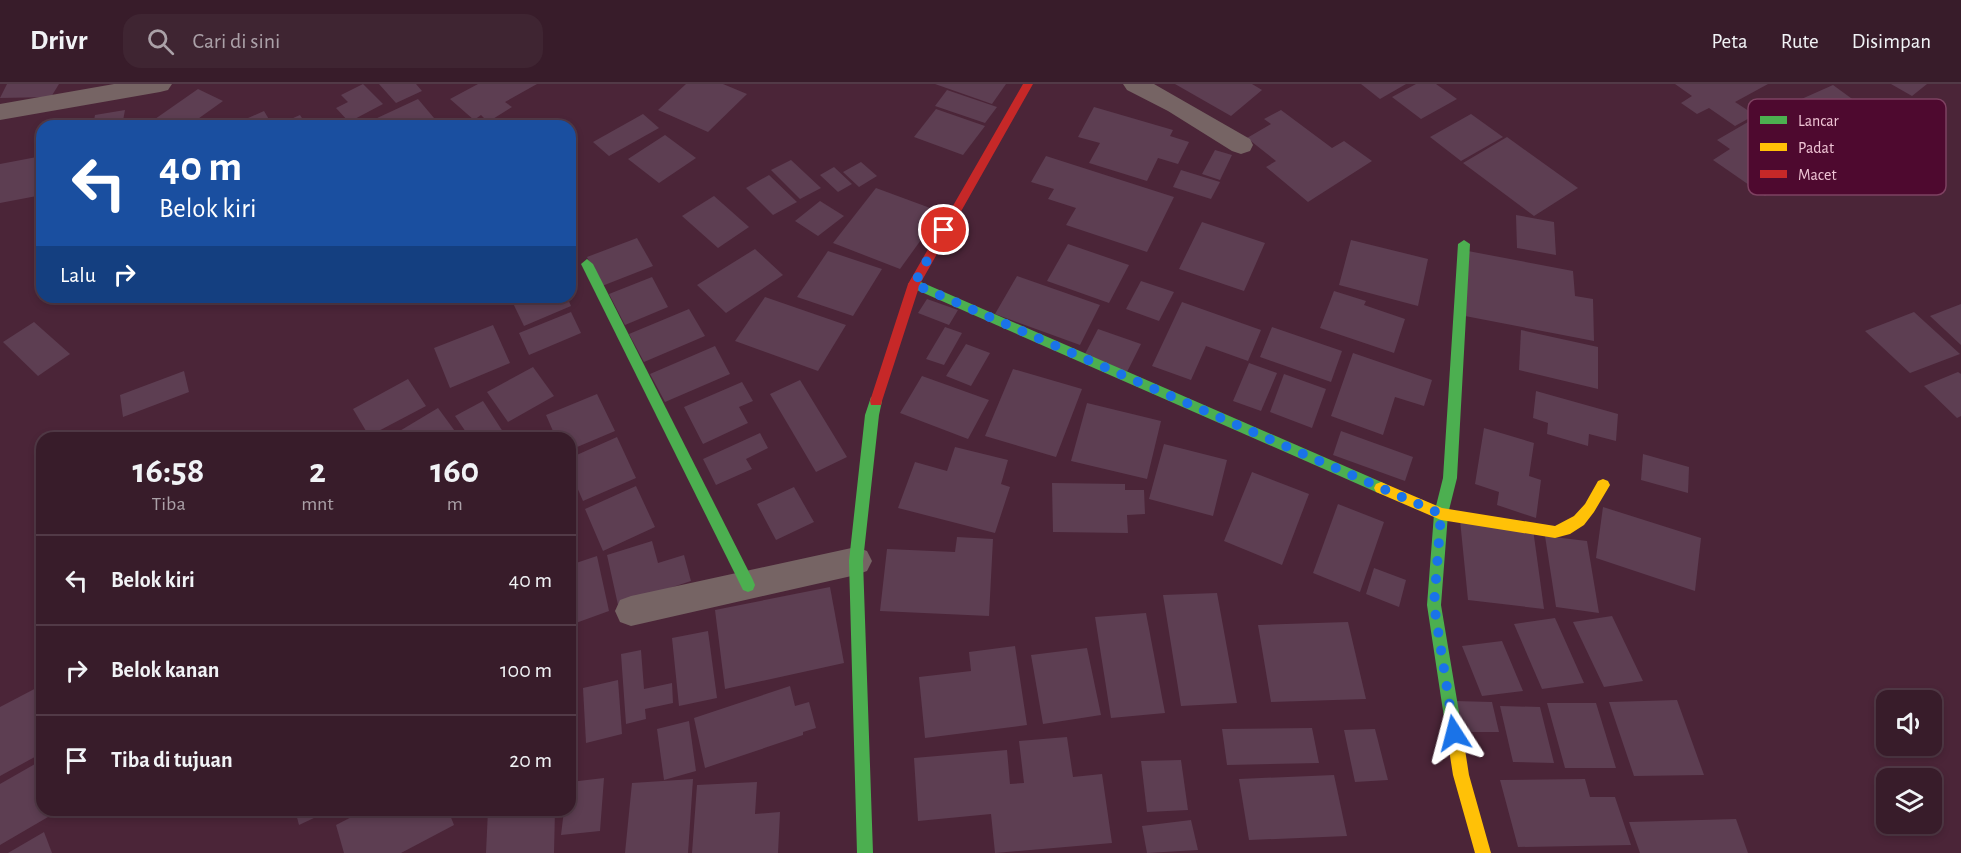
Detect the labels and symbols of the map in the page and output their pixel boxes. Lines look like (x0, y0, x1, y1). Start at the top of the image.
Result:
legend (1748, 99, 1946, 195)
text: Lancar (1798, 113, 1839, 129)
text: Padat (1798, 140, 1834, 156)
text: Macet (1798, 167, 1836, 183)
pin (918, 204, 969, 255)
position arrow (1422, 701, 1486, 765)

